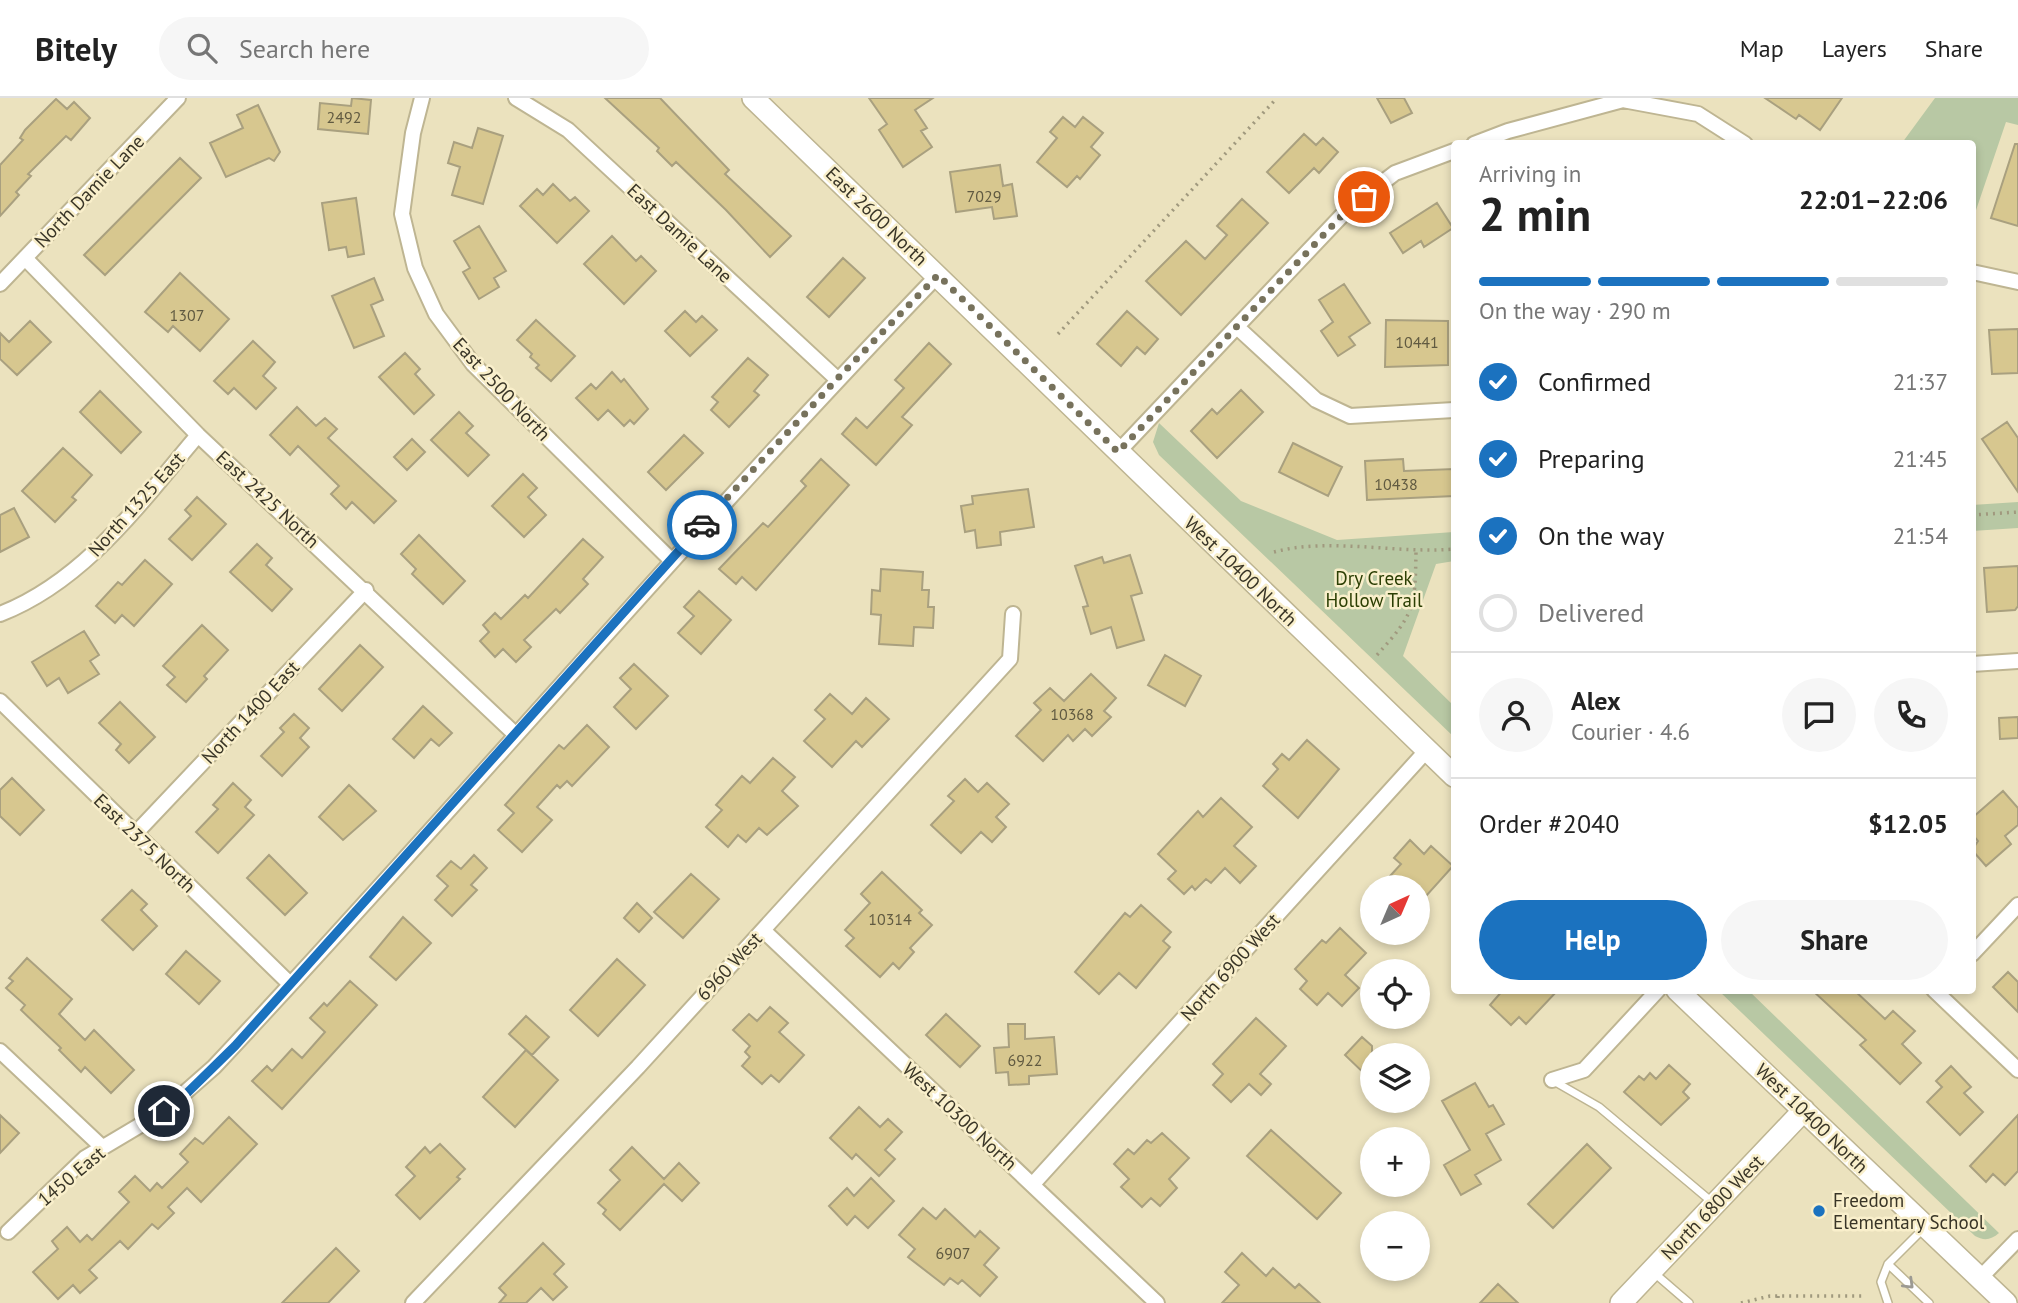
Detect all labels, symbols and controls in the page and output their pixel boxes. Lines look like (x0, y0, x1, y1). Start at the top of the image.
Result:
search box (159, 17, 649, 80)
text: Bitely (35, 27, 117, 70)
icon: search (183, 29, 221, 67)
text: Search here (239, 32, 370, 65)
text: Map (1740, 33, 1784, 64)
text: Layers (1822, 33, 1887, 64)
text: Share (1925, 33, 1983, 64)
house number: 2492 (327, 107, 361, 127)
street label: North Damie Lane (29, 129, 149, 253)
text: Arriving in (1479, 159, 1581, 188)
street label: East 2600 North (821, 161, 933, 271)
pin (1334, 167, 1394, 227)
street label: East Damie Lane (622, 178, 738, 288)
icon: bag (1345, 178, 1383, 216)
text: 22:01–22:06 (1799, 183, 1948, 216)
text: 2 min (1479, 184, 1591, 244)
house number: 7029 (967, 186, 1001, 206)
text: On the way · 290 m (1479, 296, 1671, 325)
house number: 1307 (170, 305, 204, 325)
street label: East 2500 North (448, 332, 556, 446)
house number: 10441 (1395, 332, 1439, 352)
icon: check (1479, 363, 1517, 401)
text: Confirmed (1538, 365, 1651, 398)
text: 21:37 (1893, 367, 1948, 396)
icon: check (1479, 440, 1517, 478)
text: Preparing (1538, 442, 1645, 475)
text: 21:45 (1893, 444, 1948, 473)
street label: East 2425 North (211, 445, 325, 553)
street label: North 1325 East (83, 446, 190, 561)
house number: 10438 (1374, 474, 1418, 494)
courier (667, 490, 737, 560)
icon: car (683, 506, 721, 544)
street label: West 10400 North (1180, 511, 1302, 631)
icon: check (1479, 517, 1517, 555)
text: On the way (1538, 519, 1664, 552)
text: 21:54 (1893, 521, 1948, 550)
park label: Dry Creek Hollow Trail (1325, 566, 1423, 612)
text: Delivered (1538, 596, 1644, 629)
street label: North 1400 East (196, 655, 304, 769)
button: person (1479, 678, 1553, 752)
button: chat (1782, 678, 1856, 752)
button: phone (1874, 678, 1948, 752)
text: Alex (1571, 684, 1621, 717)
house number: 10368 (1050, 704, 1094, 724)
text: Courier · 4.6 (1571, 717, 1690, 746)
street label: East 2375 North (89, 788, 201, 898)
text: Order #2040 (1479, 807, 1619, 840)
text: $12.05 (1868, 807, 1948, 840)
north arrow (1360, 875, 1430, 945)
map controls (1360, 875, 1430, 1281)
button: Help (1479, 900, 1707, 980)
button: Share (1721, 900, 1948, 980)
street label: North 6900 West (1175, 908, 1285, 1026)
house number: 10314 (868, 909, 912, 929)
street label: 6960 West (691, 926, 767, 1005)
button: locate (1360, 959, 1430, 1029)
button: layers (1360, 1043, 1430, 1113)
house number: 6922 (1008, 1050, 1042, 1070)
street label: West 10300 North (898, 1057, 1022, 1175)
street label: West 10400 North (1751, 1058, 1873, 1178)
pin (134, 1081, 194, 1141)
icon: home (145, 1092, 183, 1130)
button: + (1360, 1127, 1430, 1197)
street label: 1450 East (32, 1141, 110, 1211)
street label: North 6800 West (1656, 1149, 1769, 1265)
place label: Freedom Elementary School (1833, 1188, 1985, 1234)
marker: Freedom Elementary School (1811, 1203, 1827, 1219)
button: − (1360, 1211, 1430, 1281)
house number: 6907 (936, 1243, 970, 1263)
one-way arrow (1901, 1275, 1914, 1288)

